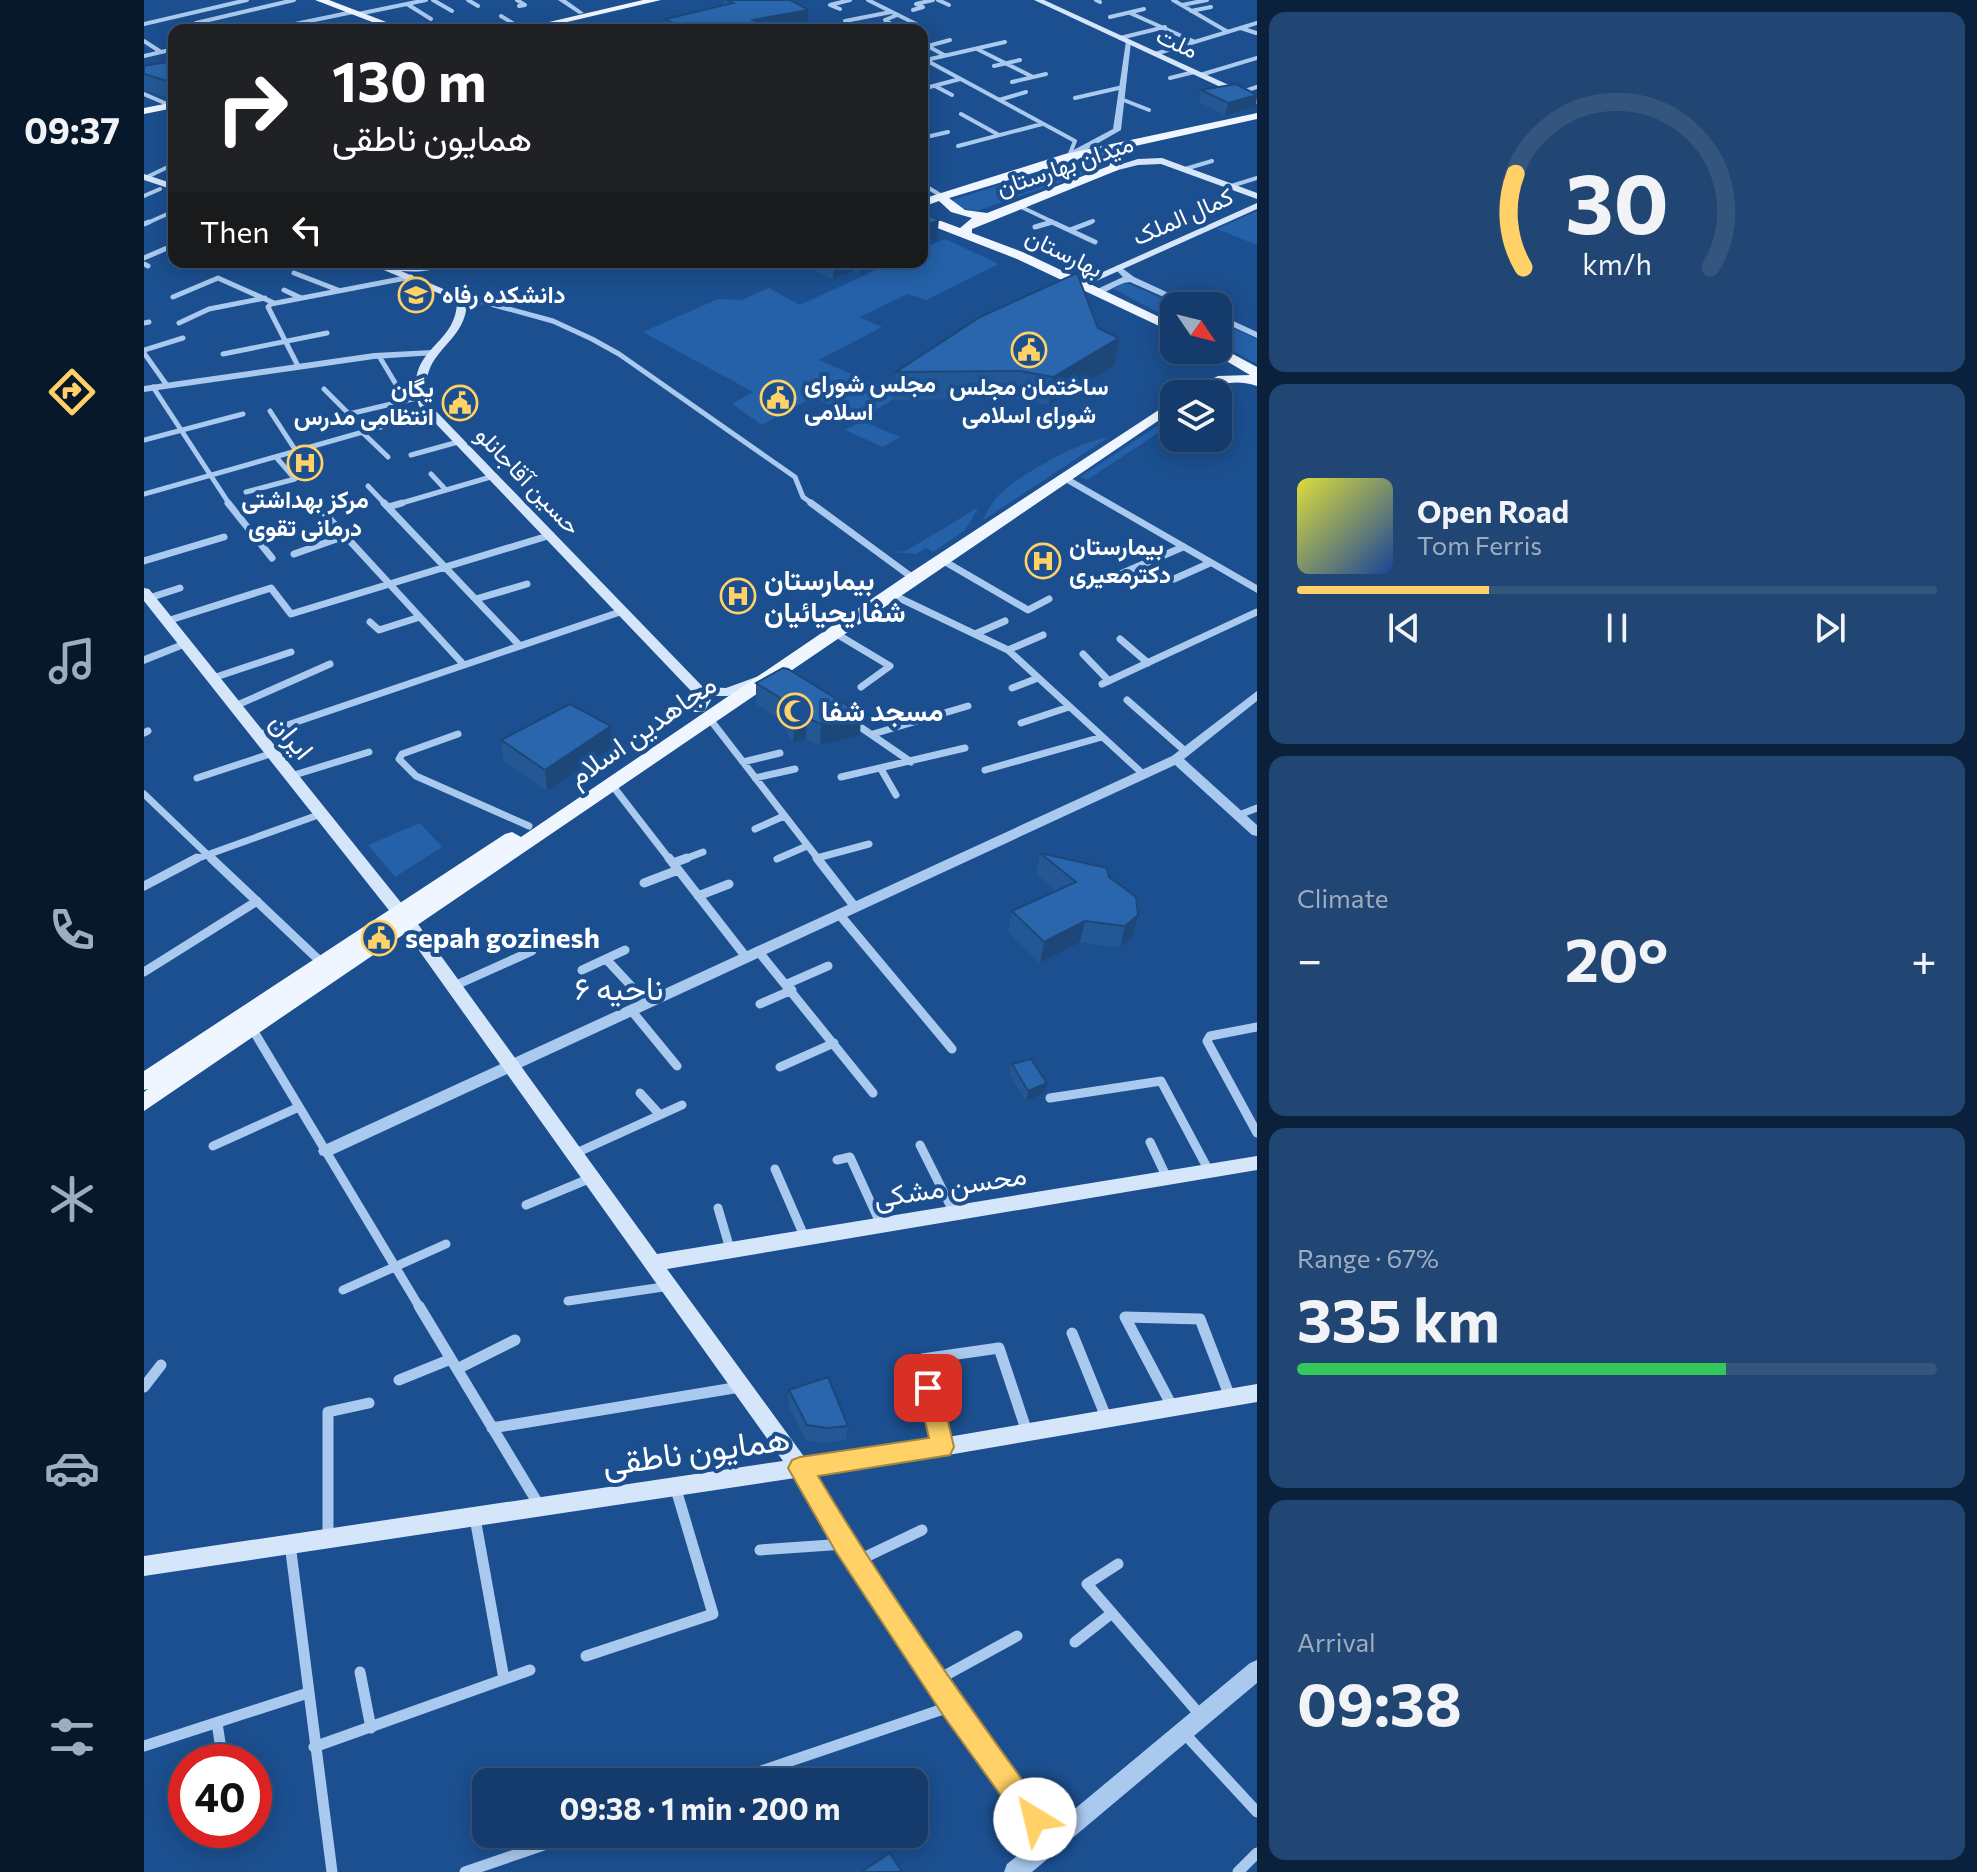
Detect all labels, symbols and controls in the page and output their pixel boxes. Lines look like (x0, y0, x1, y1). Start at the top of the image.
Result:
street label: ملت (1152, 19, 1203, 64)
text: 130 m (332, 45, 487, 114)
icon: right (200, 56, 304, 160)
text: 09:37 (24, 107, 120, 151)
text: همایون ناطقی (332, 114, 532, 158)
street label: میدان بهارستان (992, 128, 1137, 203)
text: 30 (1565, 149, 1669, 251)
street label: کمال الملک (1128, 181, 1238, 252)
icon: left (285, 208, 329, 252)
text: Then (200, 212, 269, 249)
street label: بهارستان (1020, 221, 1108, 285)
text: km/h (1582, 246, 1652, 281)
school or university icon: دانشکده رفاه (397, 276, 435, 314)
place label: دانشکده رفاه (442, 279, 566, 310)
north arrow (1160, 292, 1232, 364)
map controls (1160, 292, 1232, 452)
public building icon: ساختمان مجلس شورای اسلامی (1010, 331, 1048, 369)
icon: directions (44, 364, 100, 420)
place label: مجلس شورای اسلامی (804, 368, 936, 426)
place label: ساختمان مجلس شورای اسلامی (949, 371, 1109, 430)
place label: یگان انتظامی مدرس (294, 373, 434, 432)
public building icon: مجلس شورای اسلامی (759, 379, 797, 417)
button: layers (1160, 380, 1232, 452)
public building icon: یگان انتظامی مدرس (441, 384, 479, 422)
street label: حسین آقاجانلو (469, 420, 588, 541)
hospital icon: مرکز بهداشتی درمانی تقوی (286, 444, 324, 482)
place label: مرکز بهداشتی درمانی تقوی (241, 484, 369, 543)
text: Open Road (1417, 492, 1569, 529)
text: Tom Ferris (1417, 529, 1542, 560)
place label: بیمارستان دکترمعیری (1069, 531, 1171, 590)
hospital icon: بیمارستان دکترمعیری (1024, 542, 1062, 580)
place label: بیمارستان شفا یحیائیان (764, 562, 905, 629)
hospital icon: بیمارستان شفا یحیائیان (719, 577, 757, 615)
icon: previous (1382, 606, 1426, 650)
icon: pause (1595, 606, 1639, 650)
icon: next (1808, 606, 1852, 650)
icon: music (44, 633, 100, 689)
street label: مجاهدین اسلام (561, 666, 724, 795)
mosque icon: مسجد شفا (776, 692, 814, 730)
place label: مسجد شفا (821, 693, 943, 728)
street label: ایران (262, 705, 322, 767)
text: Climate (1297, 882, 1389, 913)
icon: phone (44, 902, 100, 958)
public building icon: sepah gozinesh (360, 919, 398, 957)
place label: sepah gozinesh (405, 920, 600, 954)
text: 20° (1565, 921, 1668, 994)
text: − (1297, 931, 1322, 985)
text: + (1911, 931, 1937, 985)
district label: ناحیه ۶ (575, 967, 663, 1007)
street label: محسن مشکی (871, 1156, 1029, 1215)
icon: climate (44, 1171, 100, 1227)
text: Range · 67% (1297, 1242, 1439, 1273)
text: 335 km (1297, 1281, 1500, 1354)
pin (894, 1354, 962, 1422)
icon: arrive (906, 1366, 950, 1410)
street label: همایون ناطقی (599, 1415, 792, 1485)
icon: car (44, 1440, 100, 1496)
text: Arrival (1297, 1626, 1376, 1657)
text: 09:38 (1297, 1665, 1462, 1738)
icon: filters (44, 1709, 100, 1765)
speed limit sign: 40 (168, 1744, 272, 1848)
position arrow (993, 1777, 1077, 1861)
text: 09:38 · 1 min · 200 m (559, 1789, 841, 1826)

